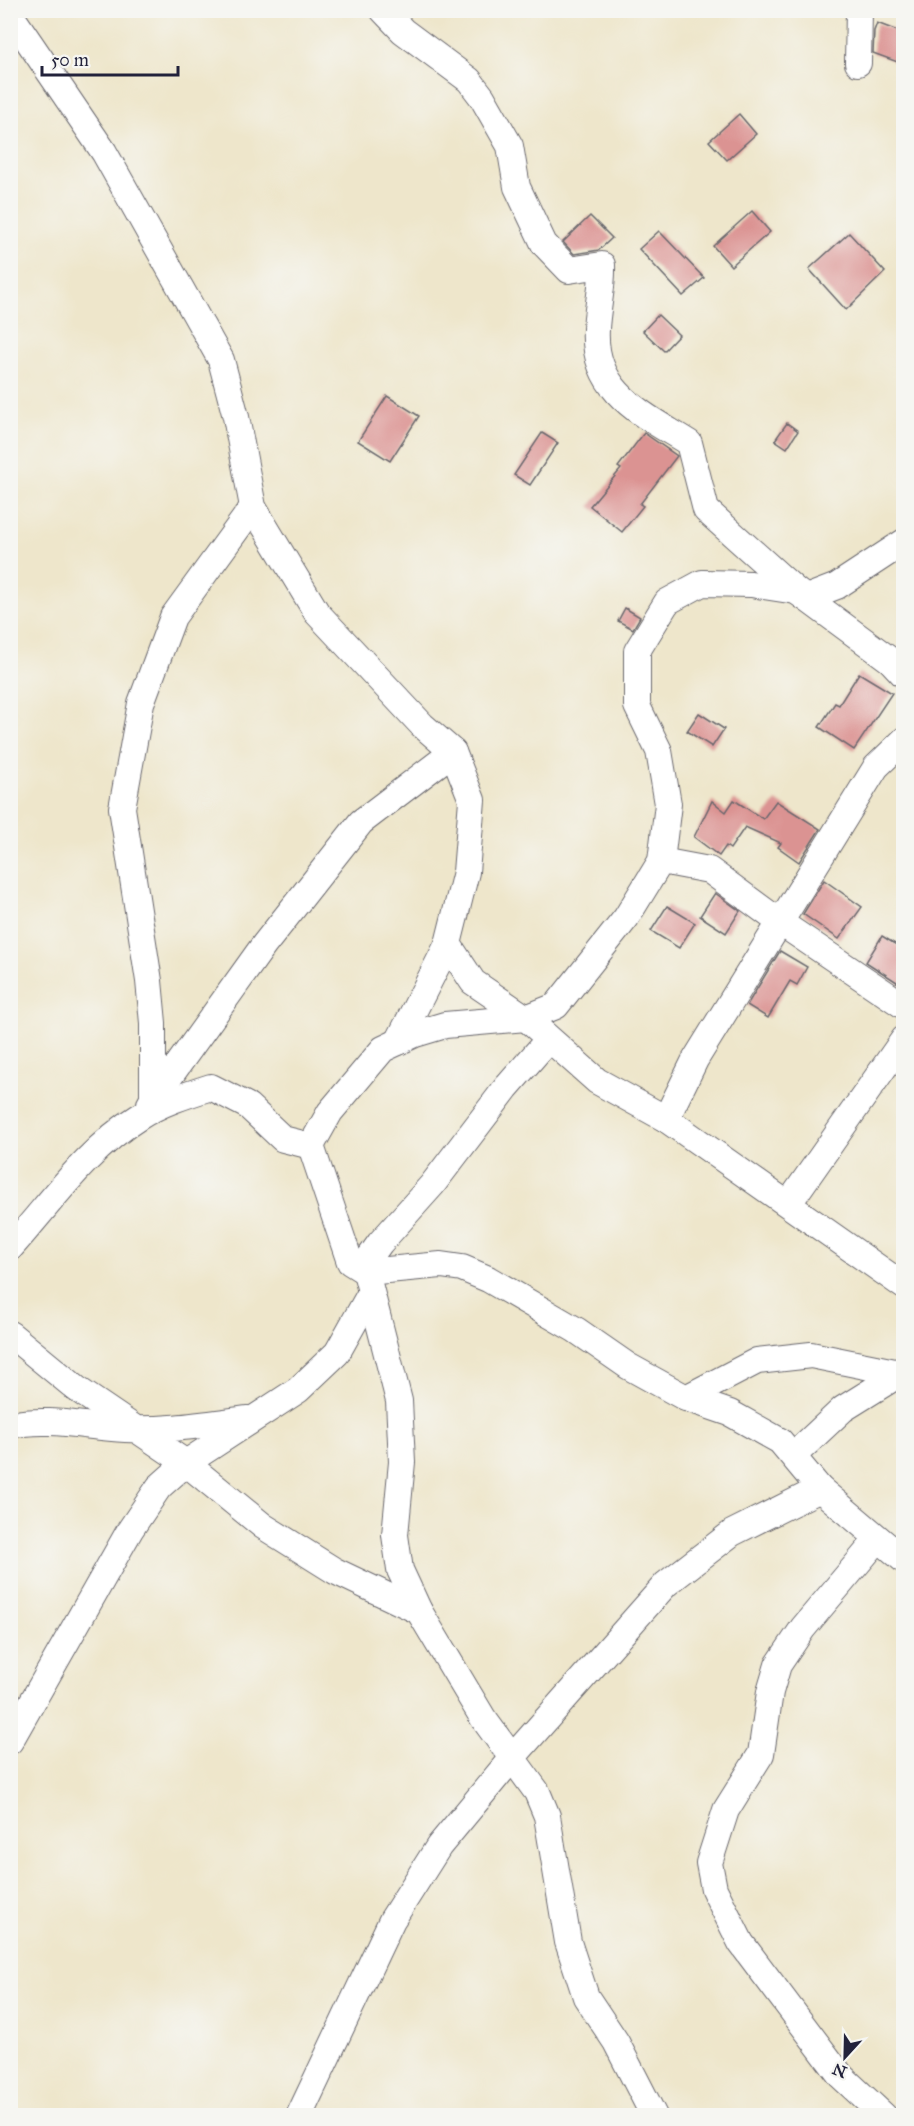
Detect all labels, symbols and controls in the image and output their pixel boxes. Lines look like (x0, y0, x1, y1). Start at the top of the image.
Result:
scale bar (42, 39, 178, 77)
text: 50 m (51, 49, 89, 71)
north arrow (815, 2027, 875, 2087)
text: N (829, 2059, 849, 2082)

